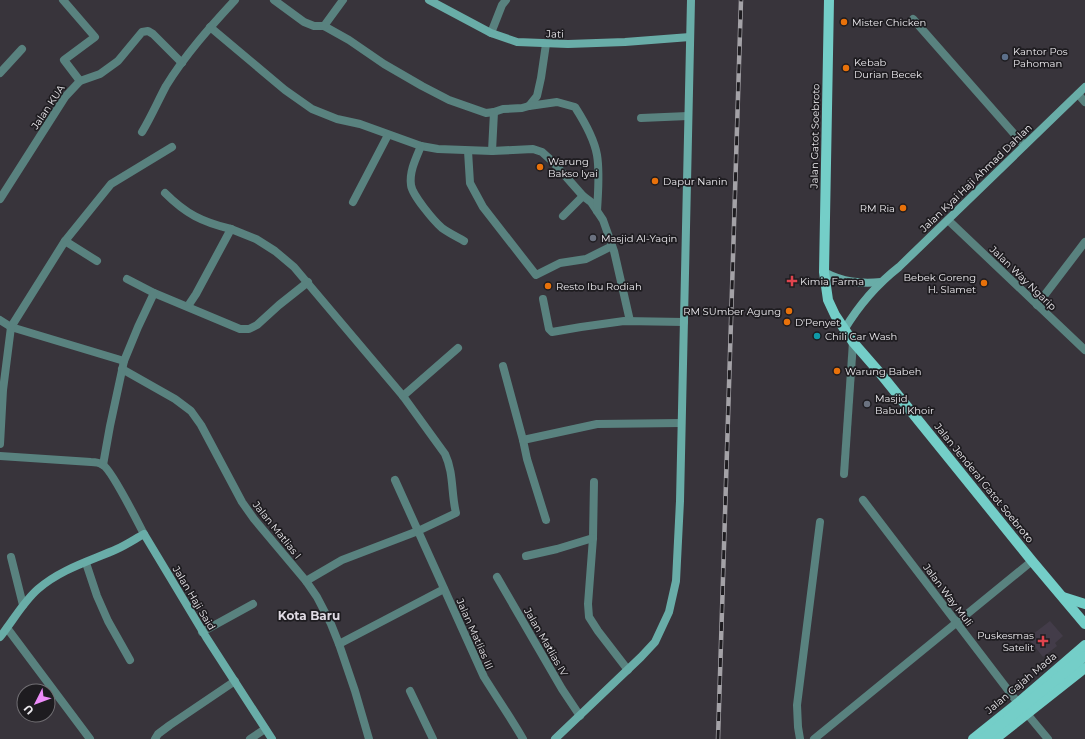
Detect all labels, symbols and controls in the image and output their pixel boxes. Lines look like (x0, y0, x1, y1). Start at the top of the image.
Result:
place label: Mister Chicken (852, 16, 926, 29)
marker: Mister Chicken (839, 17, 849, 27)
street label: Jati (545, 27, 564, 41)
place label: Kantor Pos Pahoman (1013, 45, 1068, 70)
marker: Kantor Pos Pahoman (1000, 52, 1010, 62)
place label: Kebab Durian Becek (854, 56, 922, 81)
marker: Kebab Durian Becek (841, 63, 851, 73)
street label: Jalan KUA (28, 82, 68, 133)
street label: Jalan Gatot Soebroto (808, 83, 822, 190)
street label: Jalan Kyai Haji Ahmad Dahlan (917, 121, 1035, 236)
place label: Warung Bakso Iyai (548, 155, 598, 180)
marker: Warung Bakso Iyai (535, 162, 545, 172)
place label: Dapur Nanin (663, 175, 728, 188)
marker: Dapur Nanin (650, 176, 660, 186)
place label: RM Ria (860, 202, 895, 215)
marker: RM Ria (898, 203, 908, 213)
place label: Masjid Al-Yaqin (601, 232, 677, 245)
marker: Masjid Al-Yaqin (588, 233, 598, 243)
street label: Jalan Way Ngarip (986, 242, 1059, 313)
place label: Bebek Goreng H. Slamet (903, 271, 976, 296)
place label: Kimia Farma (800, 275, 864, 288)
marker: Kimia Farma (787, 276, 797, 286)
marker: Bebek Goreng H. Slamet (979, 278, 989, 288)
place label: Resto Ibu Rodiah (556, 280, 642, 293)
marker: Resto Ibu Rodiah (543, 281, 553, 291)
place label: RM SUmber Agung (683, 305, 781, 318)
marker: RM SUmber Agung (784, 306, 794, 316)
place label: D'Penyet (795, 316, 840, 329)
marker: D'Penyet (782, 317, 792, 327)
place label: Chili Car Wash (825, 330, 897, 343)
marker: Chili Car Wash (812, 331, 822, 341)
place label: Warung Babeh (845, 365, 921, 378)
marker: Warung Babeh (832, 366, 842, 376)
place label: Masjid Babul Khoir (875, 392, 934, 417)
marker: Masjid Babul Khoir (862, 399, 872, 409)
street label: Jalan Jenderal Gatot Soebroto (931, 420, 1036, 545)
street label: Jalan Matlias I (249, 498, 304, 561)
street label: Jalan Way Muli (920, 560, 976, 629)
street label: Jalan Haji Said (169, 563, 218, 632)
street label: Jalan Matlias III (453, 596, 496, 671)
street label: Jalan Matlias IV (521, 605, 571, 679)
district label: Kota Baru (278, 608, 340, 623)
place label: Puskesmas Satelit (977, 629, 1034, 654)
marker: Puskesmas Satelit (1037, 635, 1049, 647)
street label: Jalan Gajah Mada (982, 650, 1059, 717)
north arrow (16, 683, 56, 723)
text: U (20, 702, 37, 718)

